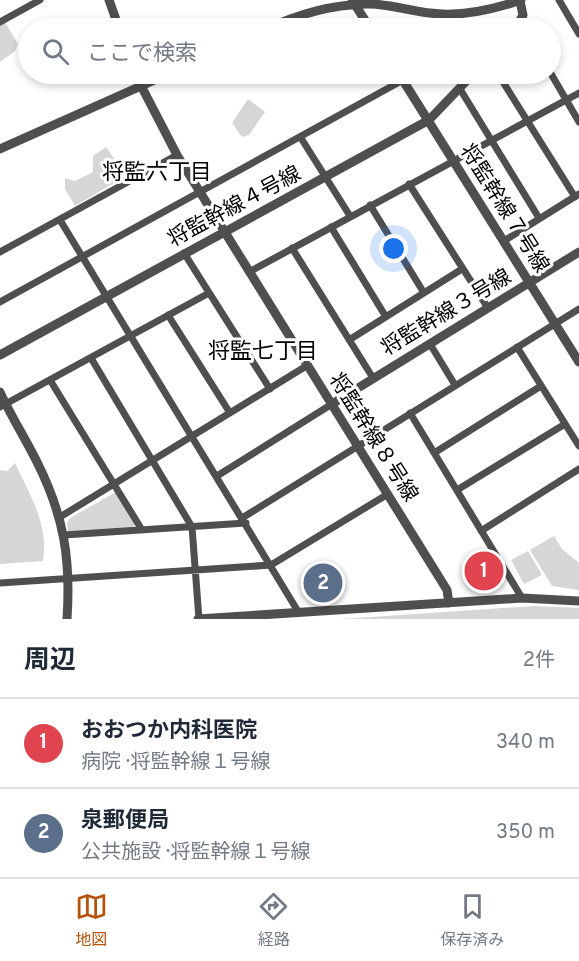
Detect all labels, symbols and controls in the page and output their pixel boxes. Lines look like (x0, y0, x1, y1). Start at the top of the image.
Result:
search box (18, 18, 561, 84)
icon: search (39, 35, 72, 68)
text: ここで検索 (87, 41, 197, 68)
street label: 将監幹線７号線 (453, 139, 554, 278)
district label: 将監六丁目 (102, 160, 212, 187)
street label: 将監幹線４号線 (163, 161, 306, 254)
your location (379, 234, 408, 263)
street label: 将監幹線３号線 (377, 264, 517, 363)
district label: 将監七丁目 (208, 339, 318, 366)
street label: 将監幹線８号線 (322, 368, 423, 507)
pin: 1 (464, 548, 504, 594)
pin: 2 (304, 560, 342, 606)
text: 周辺 (24, 645, 76, 678)
text: 2件 (523, 648, 555, 674)
text: おおつか内科医院 (81, 718, 257, 745)
text: 1 (40, 730, 48, 756)
text: 340 m (496, 730, 555, 756)
text: 病院 · 将監幹線１号線 (81, 750, 270, 776)
text: 泉郵便局 (81, 808, 169, 835)
text: 2 (37, 820, 50, 846)
text: 350 m (496, 820, 555, 846)
text: 公共施設 · 将監幹線１号線 (81, 840, 310, 866)
tab: 地図 (75, 890, 108, 951)
tab: 経路 (257, 890, 290, 951)
tab: 保存済み (440, 890, 504, 951)

